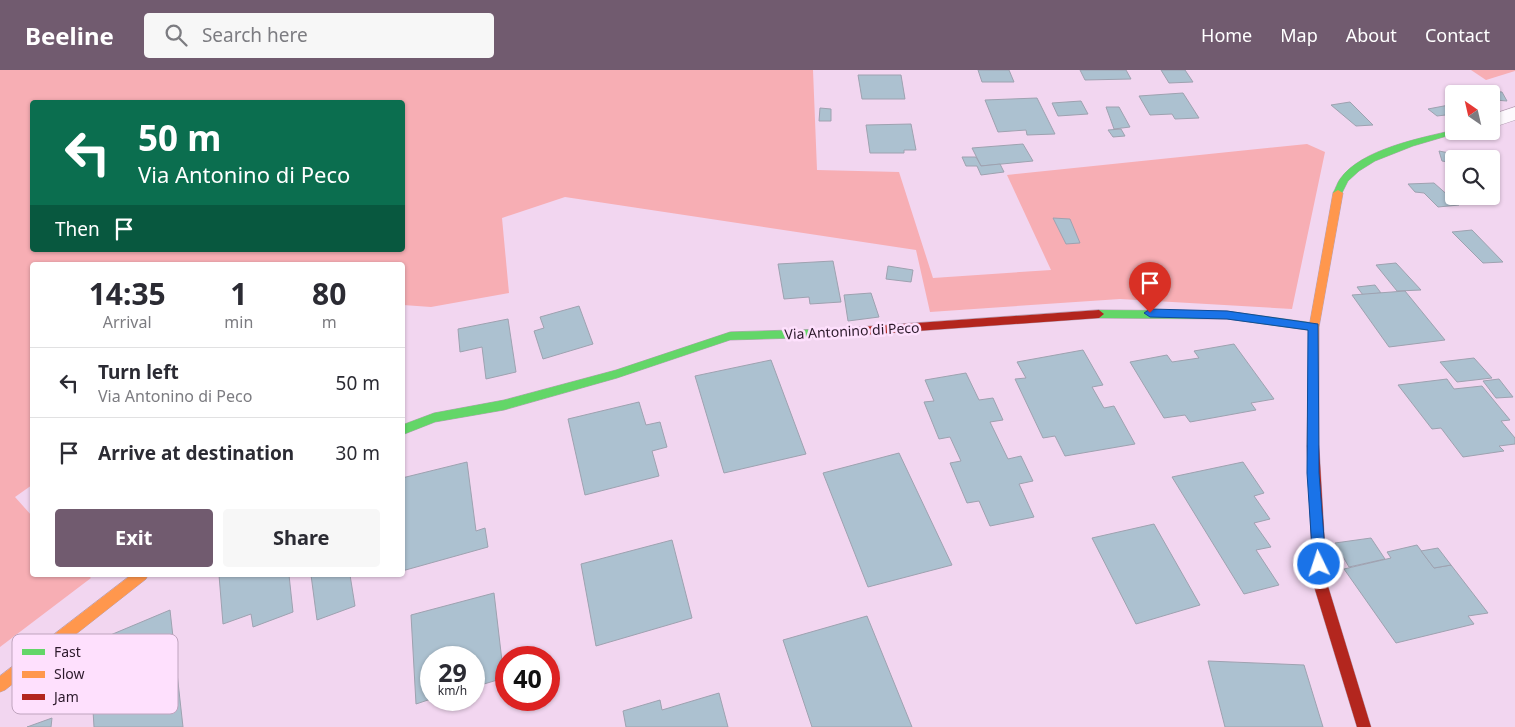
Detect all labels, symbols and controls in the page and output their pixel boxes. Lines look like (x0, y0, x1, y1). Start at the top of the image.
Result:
search box (144, 13, 494, 58)
text: Beeline (25, 19, 114, 52)
icon: search (162, 21, 190, 49)
text: Search here (202, 22, 308, 48)
text: Home (1201, 23, 1252, 47)
text: Map (1280, 23, 1318, 47)
text: About (1346, 23, 1397, 47)
text: Contact (1425, 23, 1490, 47)
north arrow (1445, 85, 1500, 140)
map controls (1445, 85, 1500, 205)
text: 50 m (138, 114, 221, 161)
icon: left (55, 120, 120, 185)
button: search (1445, 150, 1500, 205)
text: Via Antonino di Peco (138, 159, 350, 189)
icon: arrive (110, 215, 138, 243)
text: Then (55, 216, 100, 242)
pin (1129, 262, 1171, 313)
icon: arrive (1136, 269, 1164, 297)
text: 14:35 (89, 273, 166, 314)
text: 1 (230, 273, 247, 314)
text: 80 (312, 273, 346, 314)
text: Arrival (103, 311, 152, 333)
text: min (224, 311, 253, 333)
text: m (322, 311, 337, 333)
street label: Via Antonino di Peco (784, 317, 920, 344)
text: Turn left (98, 359, 179, 385)
icon: left (55, 369, 83, 397)
text: 50 m (336, 370, 380, 396)
text: Via Antonino di Peco (98, 385, 252, 407)
icon: arrive (55, 439, 83, 467)
text: Arrive at destination (98, 440, 294, 466)
text: 30 m (336, 440, 380, 466)
button: Exit (55, 509, 213, 567)
button: Share (223, 509, 380, 567)
position arrow (1292, 537, 1344, 589)
legend (12, 634, 178, 714)
text: Fast (54, 642, 81, 661)
speed limit sign: 40 (495, 646, 560, 711)
text: 29 (438, 655, 467, 689)
text: Slow (54, 664, 85, 683)
text: km/h (438, 682, 467, 699)
text: Jam (52, 687, 79, 706)

